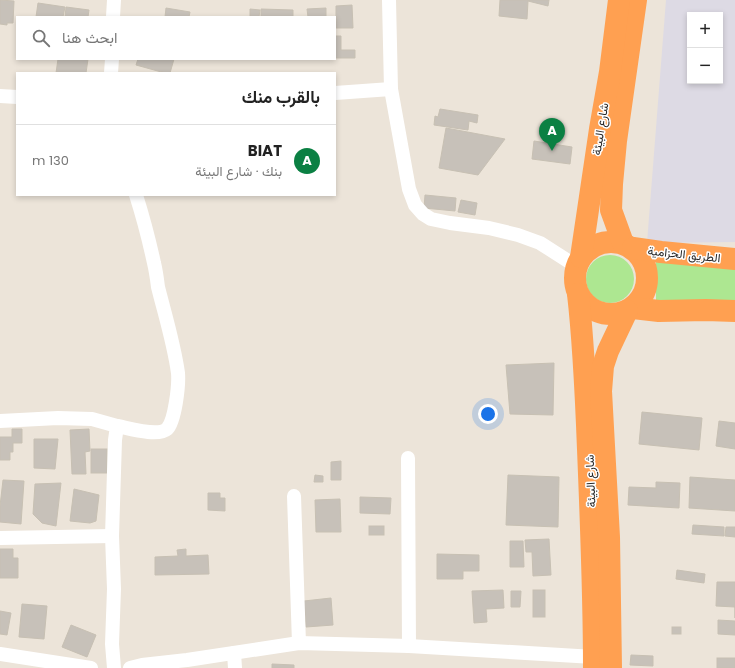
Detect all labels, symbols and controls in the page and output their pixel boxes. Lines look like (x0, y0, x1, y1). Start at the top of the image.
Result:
map controls (687, 12, 723, 84)
button: + (687, 12, 723, 48)
search box (16, 16, 336, 60)
icon: search (30, 27, 52, 49)
text: ابحث هنا (62, 27, 117, 48)
button: − (687, 48, 723, 84)
text: بالقرب منك (242, 85, 320, 109)
street label: شارع البيئة (587, 102, 613, 156)
pin: A (539, 118, 565, 151)
text: BIAT (248, 140, 282, 161)
text: 130 m (32, 151, 69, 170)
text: A (302, 151, 312, 170)
text: بنك · شارع البيئة (195, 162, 282, 181)
street label: الطريق الحزامية (647, 242, 721, 266)
your location (478, 404, 498, 424)
street label: شارع البيئة (581, 454, 600, 508)

